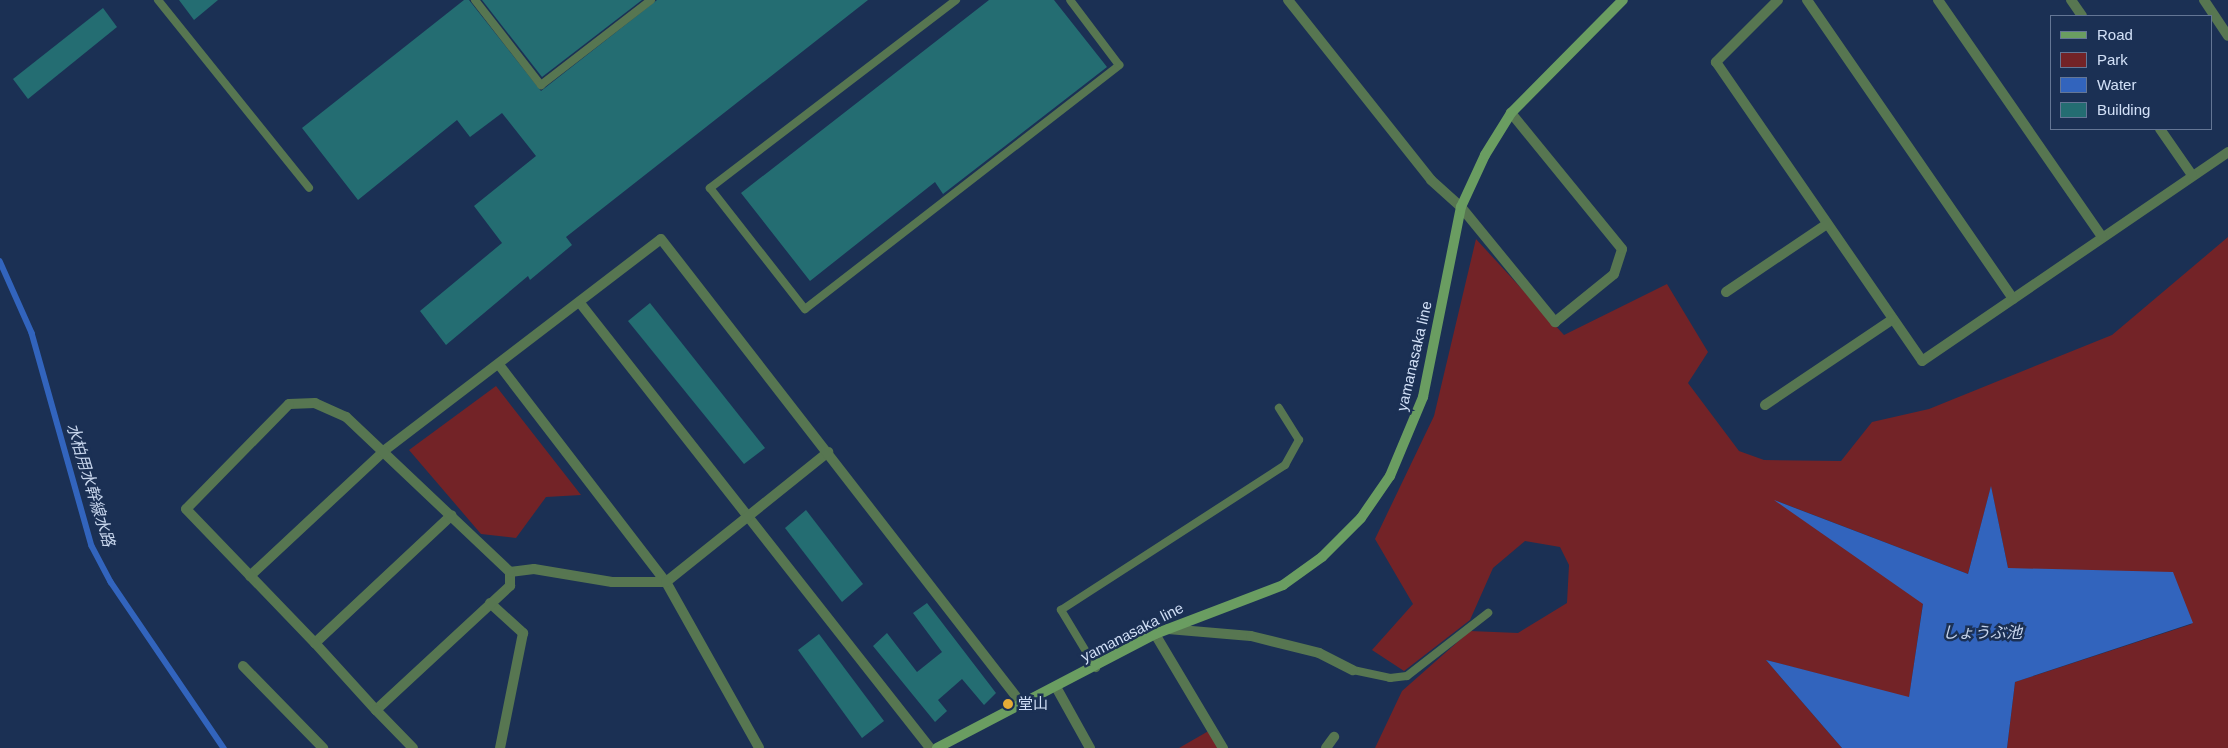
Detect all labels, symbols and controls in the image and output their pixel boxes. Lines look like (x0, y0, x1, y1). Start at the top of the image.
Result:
legend (2050, 15, 2213, 130)
text: Road (2097, 26, 2133, 43)
text: Park (2097, 51, 2128, 68)
text: Water (2097, 76, 2136, 93)
text: Building (2097, 101, 2150, 118)
street label: yamanasaka line (1393, 299, 1435, 413)
water label: 水柏用水幹線水路 (62, 421, 118, 549)
street label: yamanasaka line (1078, 598, 1186, 666)
water label: しょうぶ池 (1942, 623, 2022, 643)
place label: 堂山 (1018, 695, 1048, 713)
marker: 堂山 (1002, 698, 1014, 710)

